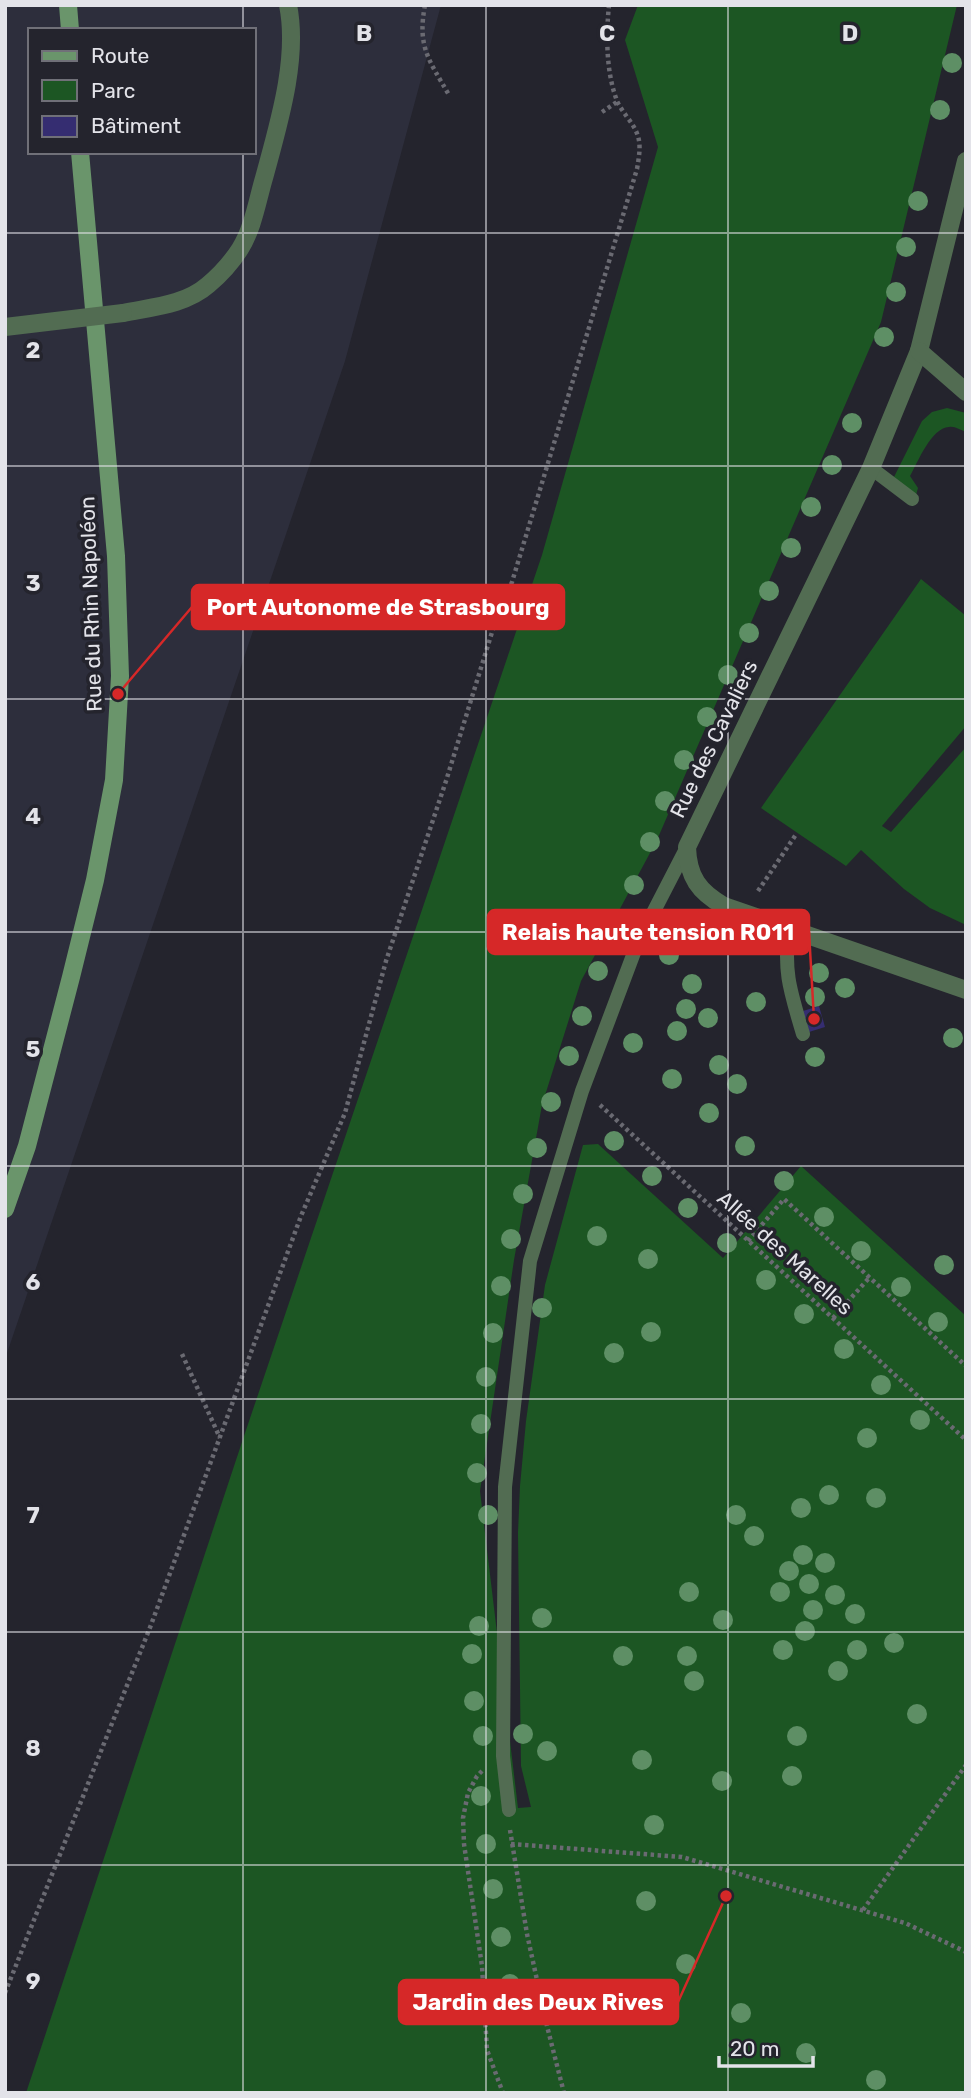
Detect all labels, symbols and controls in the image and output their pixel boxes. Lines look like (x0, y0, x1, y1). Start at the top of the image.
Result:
text: B (356, 19, 372, 47)
text: C (599, 19, 615, 47)
text: D (842, 19, 858, 47)
legend (28, 28, 256, 154)
text: Route (91, 43, 149, 68)
text: Parc (91, 78, 135, 103)
text: Bâtiment (91, 113, 181, 138)
text: 2 (26, 336, 40, 364)
street label: Rue du Rhin Napoléon (74, 496, 107, 712)
text: 3 (25, 569, 41, 597)
callout: Port Autonome de Strasbourg (192, 585, 564, 629)
text: Port Autonome de Strasbourg (206, 593, 550, 621)
street label: Rue des Cavaliers (665, 656, 763, 822)
text: 4 (25, 802, 41, 830)
callout: Relais haute tension R011 (488, 910, 809, 954)
text: Relais haute tension R011 (502, 918, 794, 946)
text: 5 (26, 1035, 41, 1063)
street label: Allée des Marelles (712, 1185, 858, 1320)
text: 6 (26, 1268, 41, 1296)
text: 7 (26, 1501, 40, 1529)
text: 8 (25, 1734, 41, 1762)
text: 9 (26, 1967, 40, 1995)
callout: Jardin des Deux Rives (399, 1980, 678, 2024)
text: Jardin des Deux Rives (412, 1988, 664, 2016)
scale bar (719, 2024, 814, 2068)
text: 20 m (730, 2036, 779, 2061)

